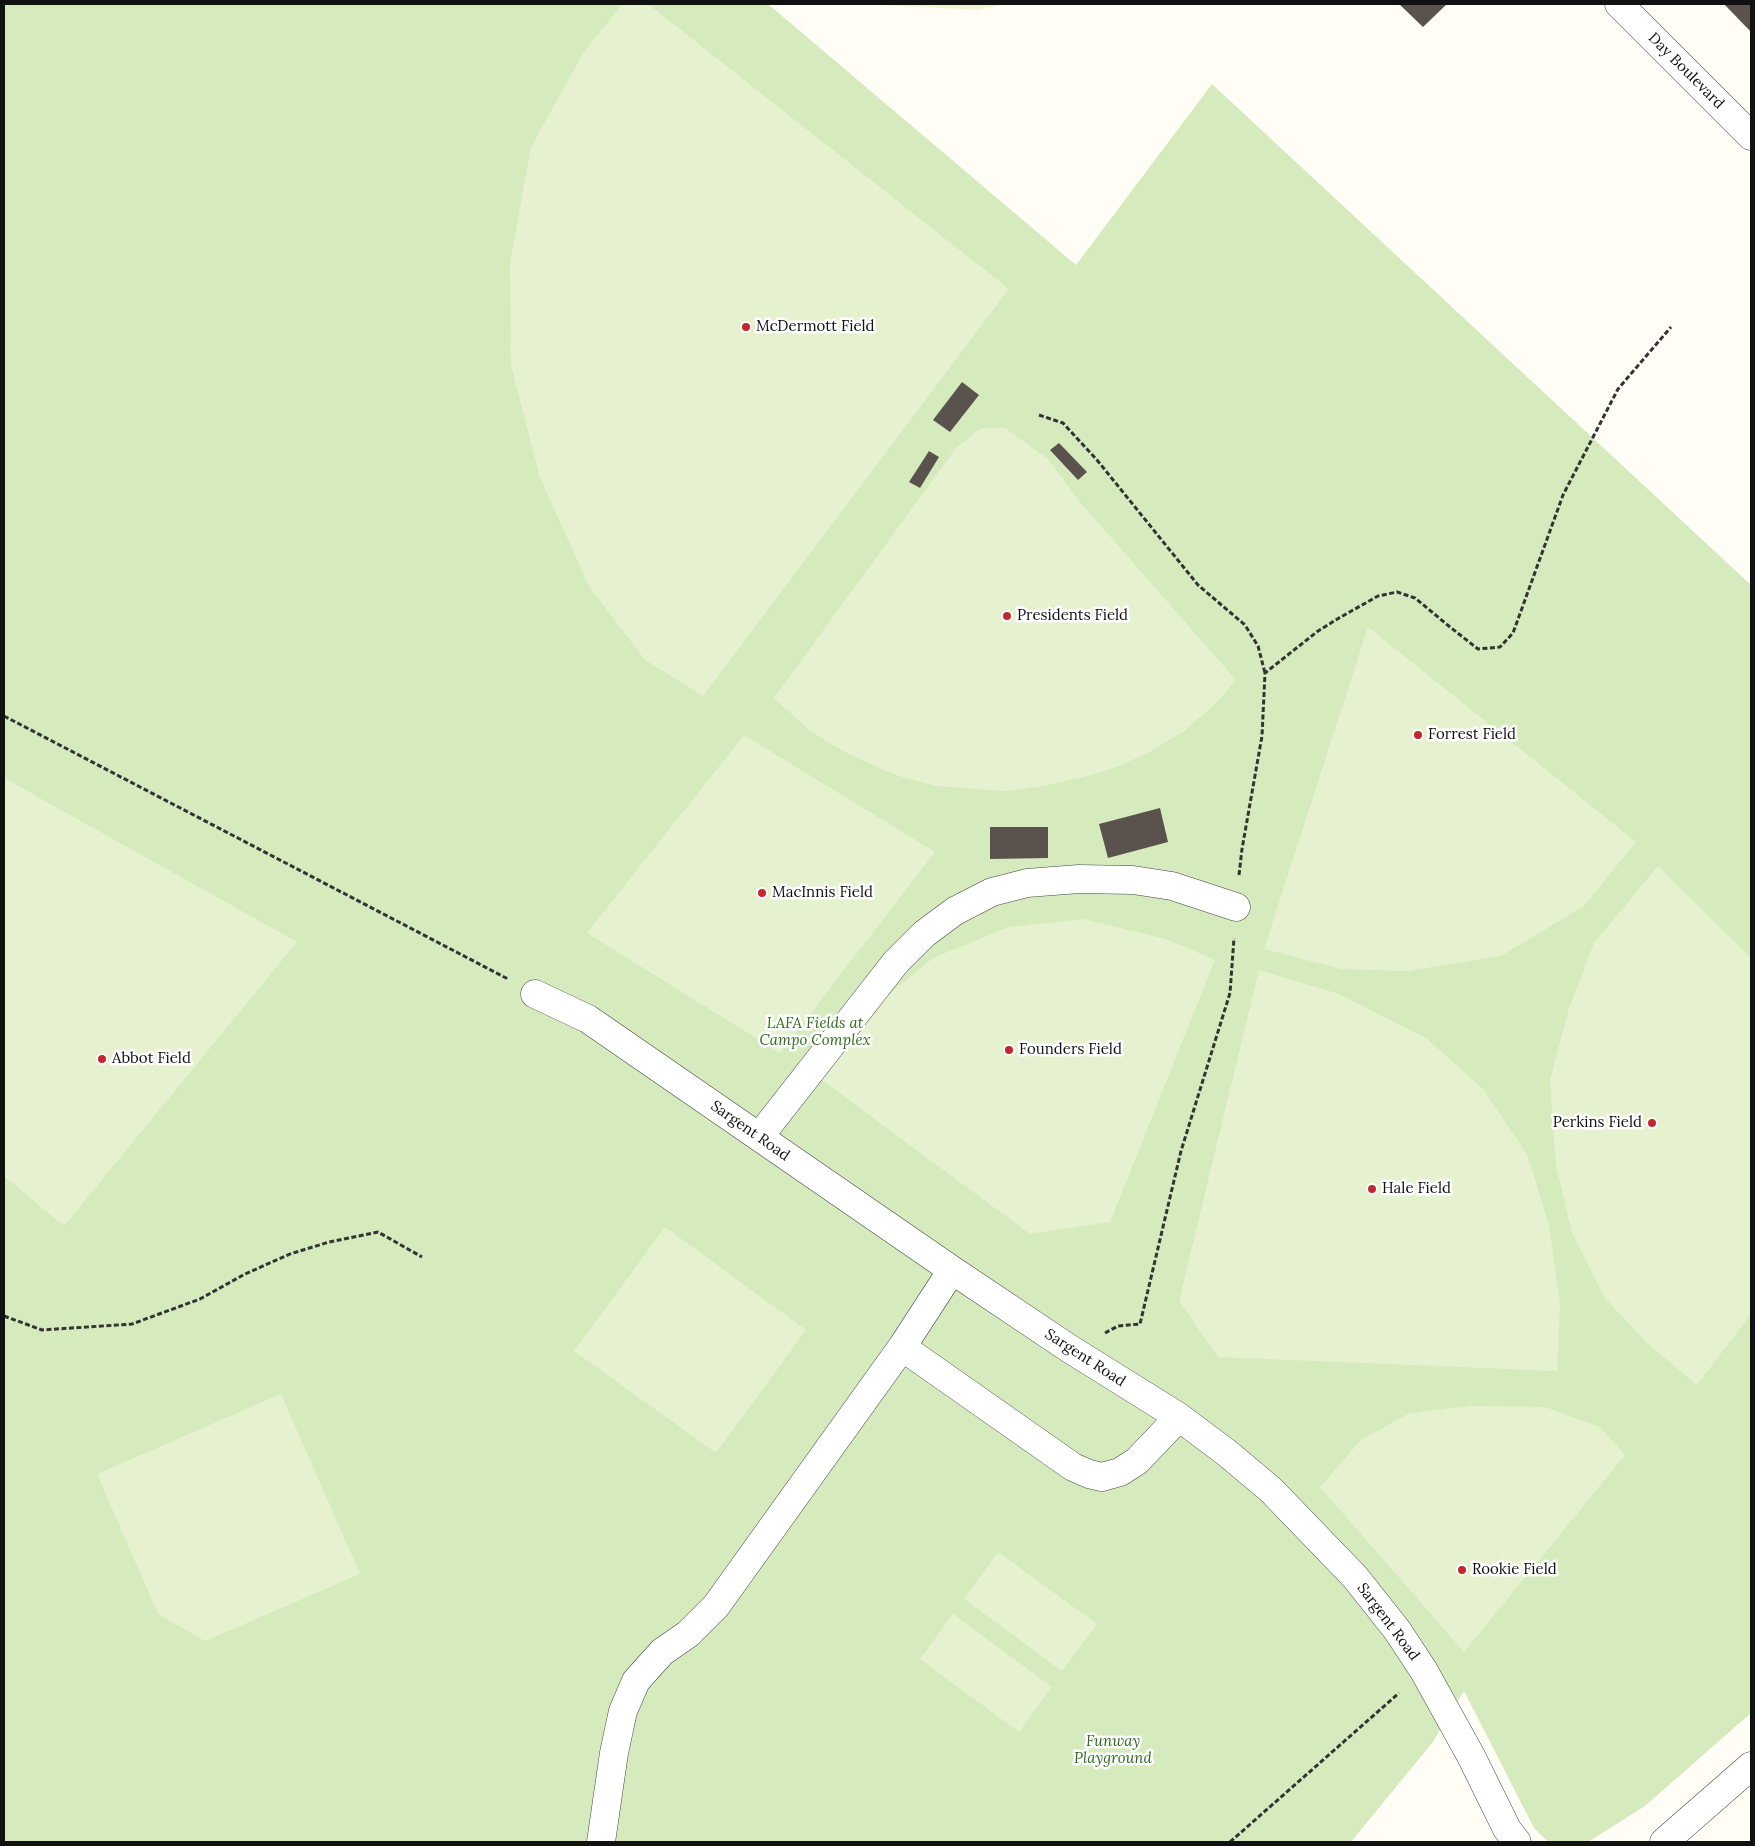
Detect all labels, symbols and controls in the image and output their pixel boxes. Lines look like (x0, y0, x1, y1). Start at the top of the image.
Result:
street label: Day Boulevard (1644, 29, 1728, 113)
place label: McDermott Field (756, 318, 875, 336)
marker: McDermott Field (740, 321, 752, 333)
place label: Presidents Field (1017, 607, 1128, 625)
marker: Presidents Field (1001, 610, 1013, 622)
place label: Forrest Field (1428, 726, 1516, 744)
marker: Forrest Field (1412, 729, 1424, 741)
place label: MacInnis Field (772, 884, 873, 902)
marker: MacInnis Field (756, 887, 768, 899)
park label: LAFA Fields at Campo Complex (759, 1015, 871, 1050)
place label: Founders Field (1019, 1041, 1122, 1059)
marker: Founders Field (1003, 1044, 1015, 1056)
place label: Abbot Field (112, 1050, 191, 1068)
marker: Abbot Field (96, 1053, 108, 1065)
street label: Sargent Road (707, 1097, 793, 1165)
place label: Perkins Field (1553, 1114, 1642, 1132)
marker: Perkins Field (1646, 1117, 1658, 1129)
place label: Hale Field (1382, 1180, 1451, 1198)
marker: Hale Field (1366, 1183, 1378, 1195)
street label: Sargent Road (1041, 1325, 1129, 1391)
place label: Rookie Field (1472, 1561, 1557, 1579)
marker: Rookie Field (1456, 1564, 1468, 1576)
street label: Sargent Road (1353, 1580, 1423, 1664)
park label: Funway Playground (1074, 1733, 1152, 1768)

